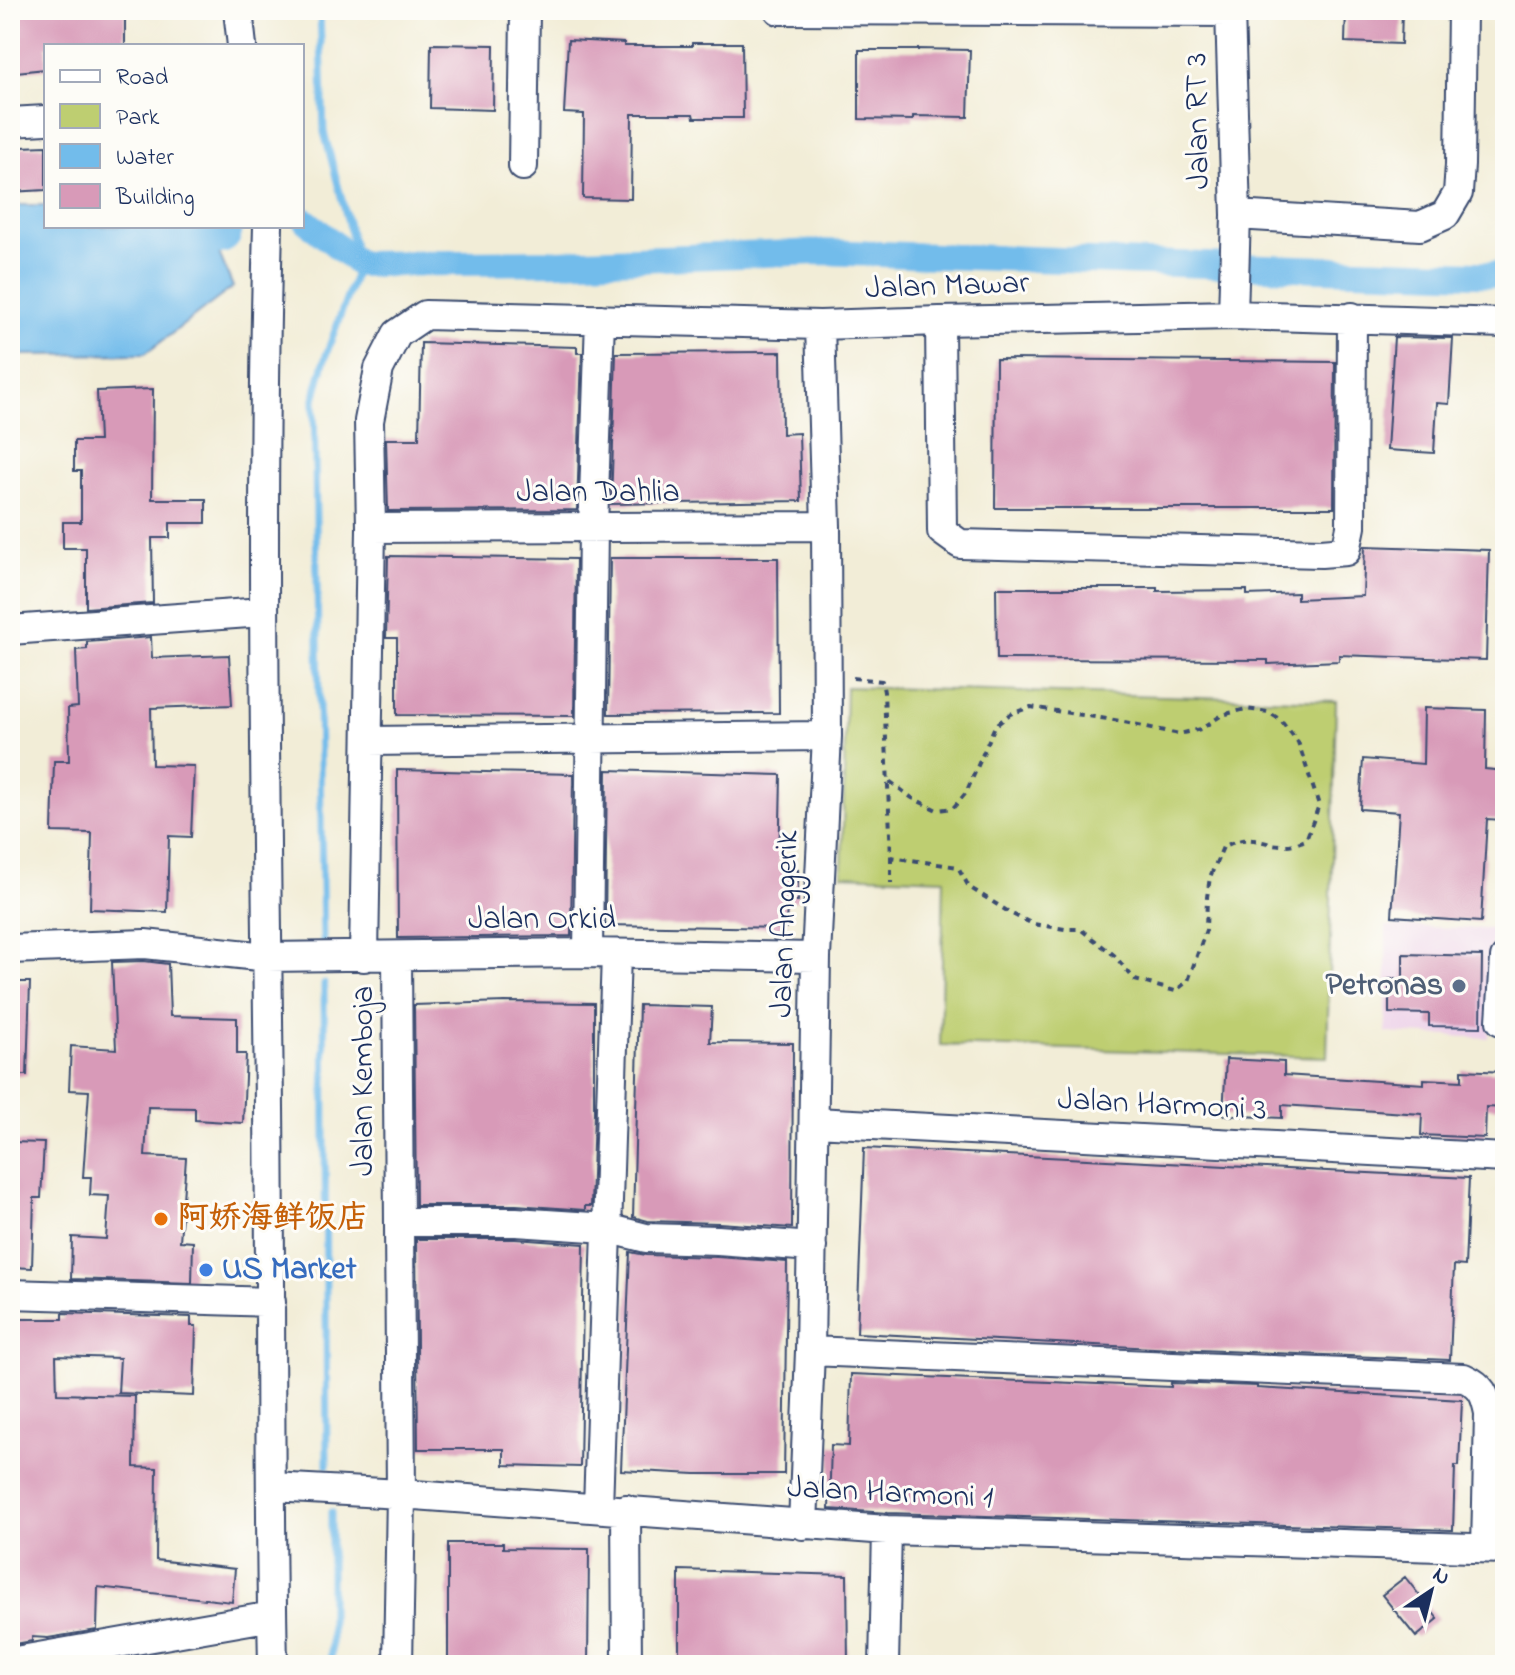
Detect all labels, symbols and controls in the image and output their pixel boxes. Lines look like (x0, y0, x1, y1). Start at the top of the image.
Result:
legend (44, 44, 304, 228)
street label: Jalan RT 3 (1174, 52, 1224, 190)
text: Road (116, 61, 169, 96)
text: Park (116, 101, 160, 136)
text: Water (116, 141, 174, 176)
text: Building (115, 181, 195, 216)
street label: Jalan Mawar (864, 261, 1030, 313)
street label: Jalan Dahlia (516, 470, 680, 517)
street label: Jalan Anggerik (759, 828, 813, 1019)
street label: Jalan Orkid (468, 897, 616, 944)
place label: Petronas (1325, 963, 1443, 1010)
marker: Petronas (1450, 977, 1468, 995)
street label: Jalan Kemboja (341, 986, 388, 1176)
street label: Jalan Harmoni 3 (1056, 1077, 1268, 1135)
place label: 阿娇海鲜饭店 (177, 1196, 369, 1243)
marker: 阿娇海鲜饭店 (152, 1210, 170, 1228)
place label: US Market (222, 1247, 357, 1294)
marker: US Market (197, 1261, 215, 1279)
street label: Jalan Harmoni 1 (786, 1465, 994, 1523)
north arrow (1391, 1551, 1471, 1631)
text: N (1425, 1560, 1456, 1594)

